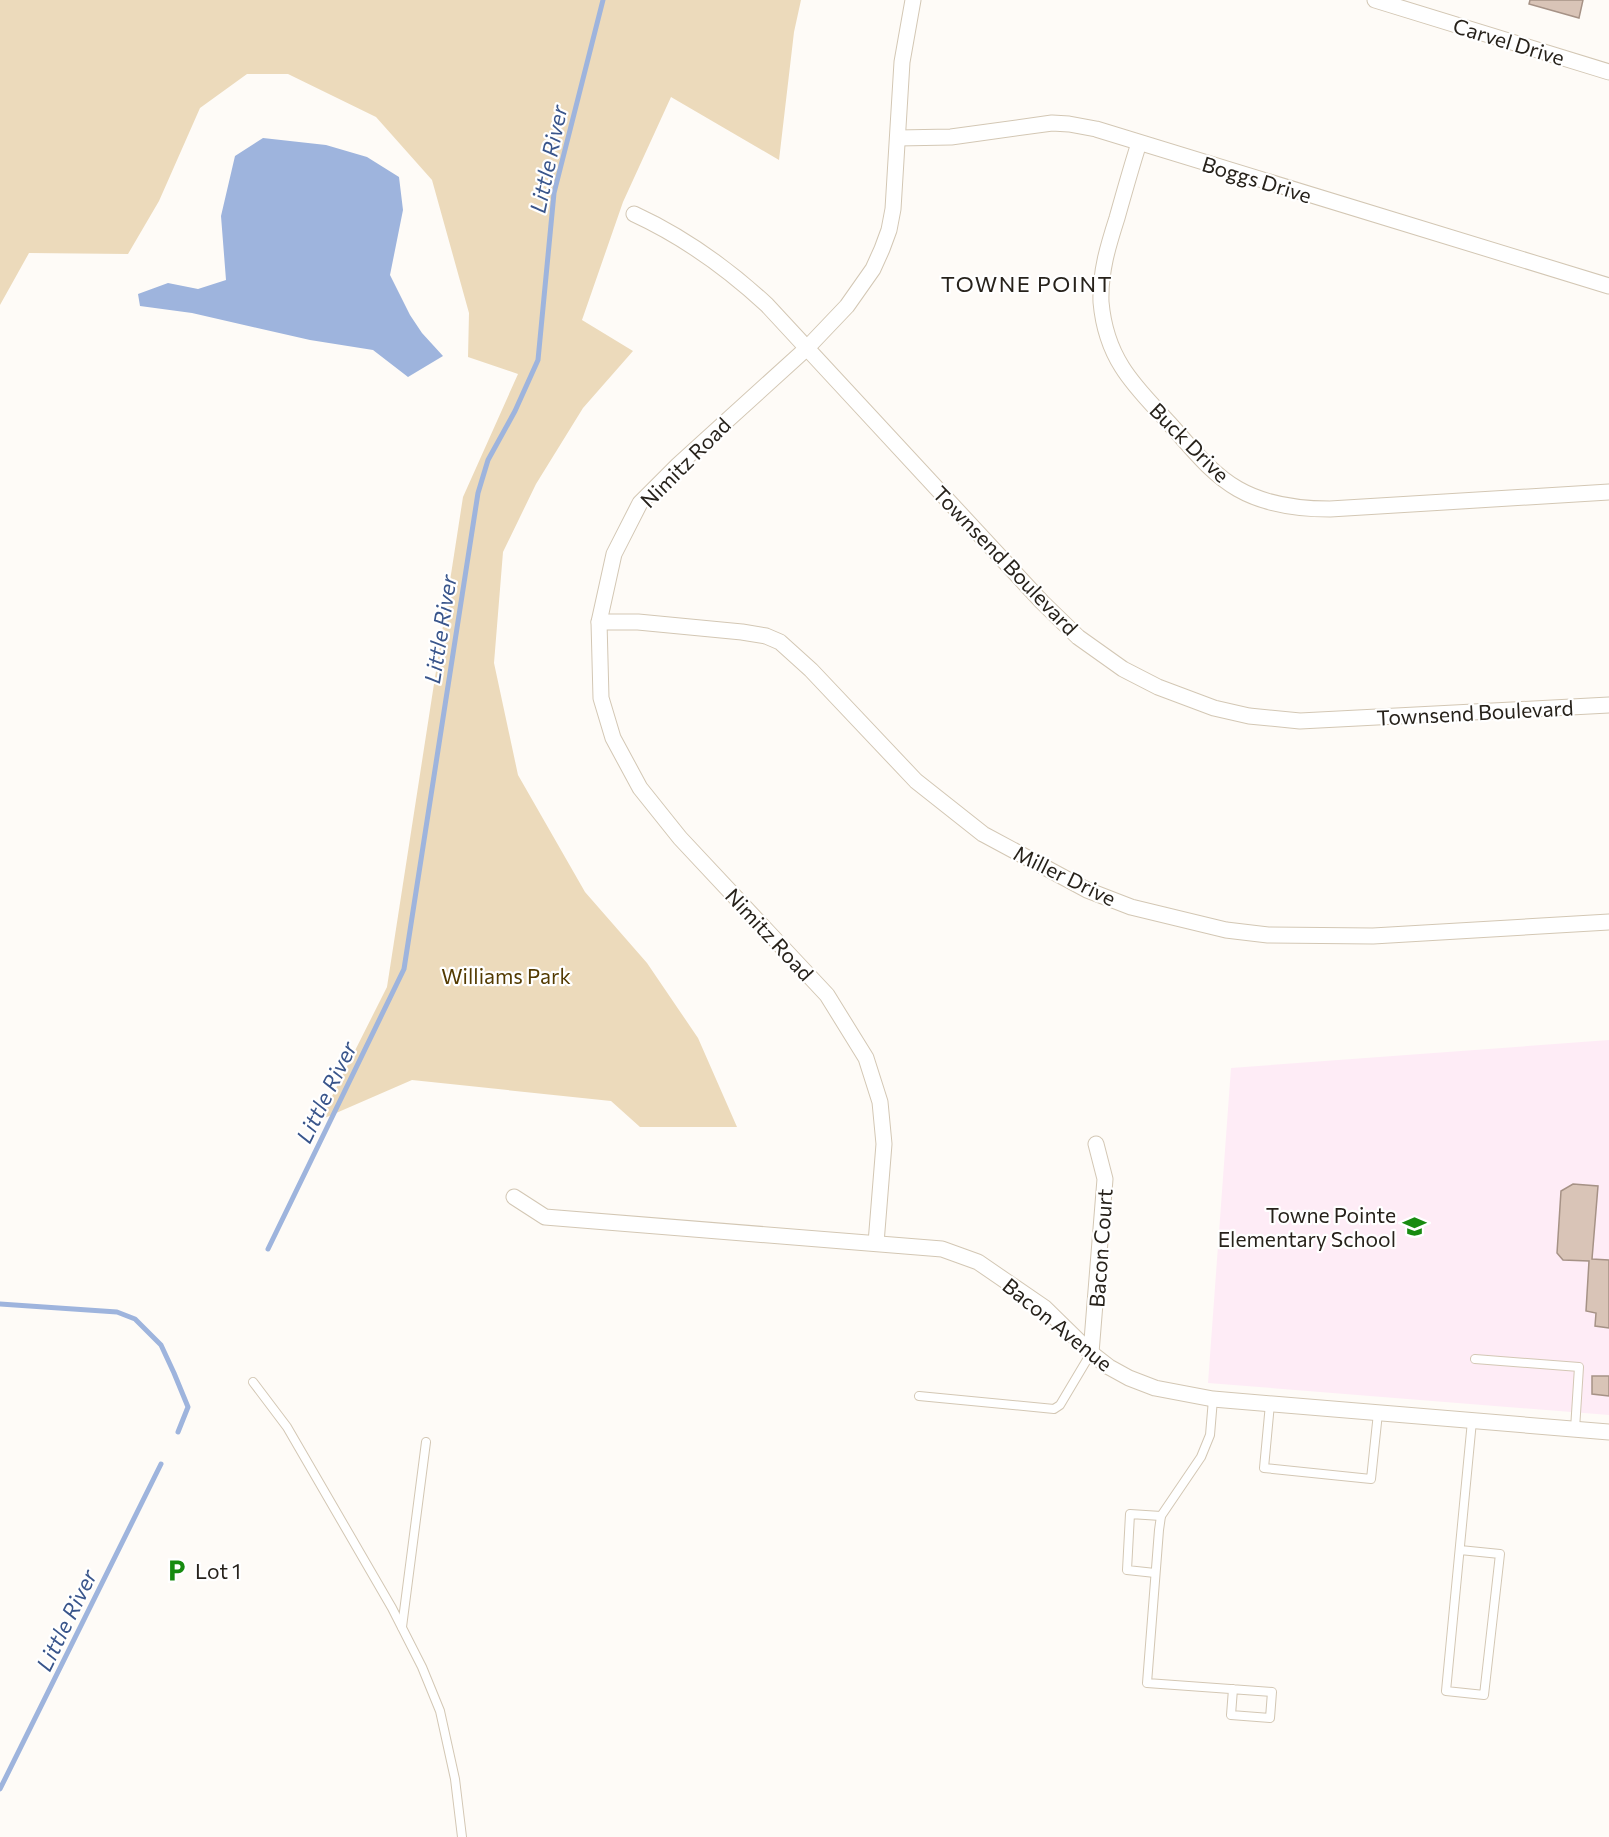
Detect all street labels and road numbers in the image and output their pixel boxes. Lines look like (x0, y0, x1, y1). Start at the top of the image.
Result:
street label: Carvel Drive (1450, 12, 1568, 70)
street label: Boggs Drive (1199, 150, 1315, 208)
street label: Buck Drive (1145, 397, 1235, 487)
street label: Nimitz Road (635, 412, 735, 512)
street label: Townsend Boulevard (928, 480, 1084, 640)
street label: Townsend Boulevard (1376, 694, 1574, 730)
street label: Miller Drive (1010, 840, 1120, 910)
street label: Nimitz Road (721, 883, 819, 985)
street label: Bacon Court (1083, 1188, 1117, 1308)
street label: Bacon Avenue (998, 1272, 1118, 1376)

